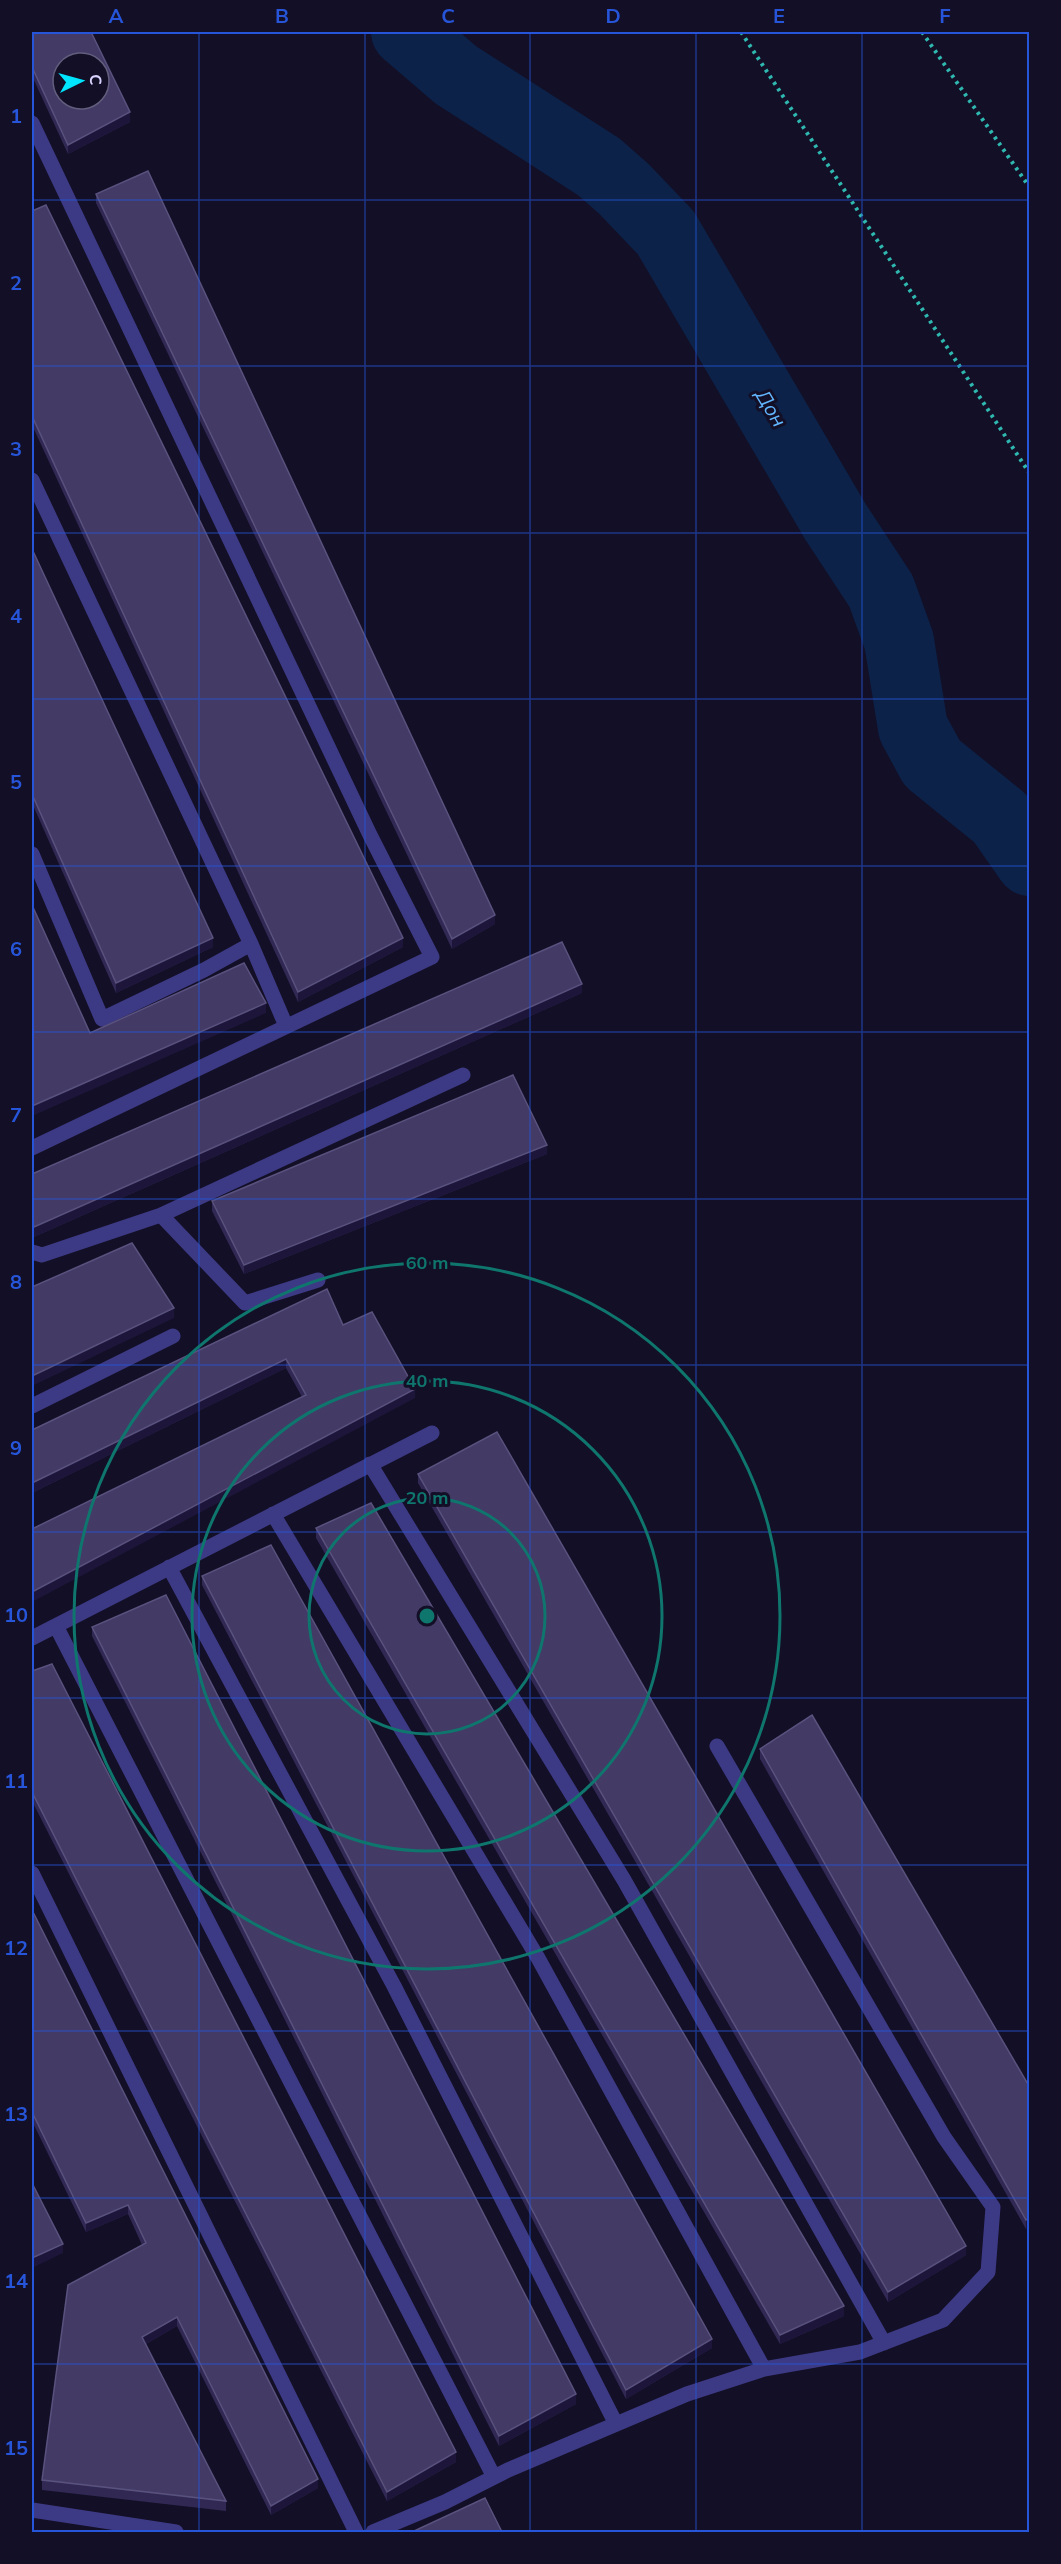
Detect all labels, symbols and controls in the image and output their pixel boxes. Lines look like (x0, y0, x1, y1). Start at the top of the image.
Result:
text: A (109, 3, 124, 28)
text: B (275, 3, 289, 28)
text: C (441, 3, 455, 28)
text: D (605, 3, 621, 28)
text: E (773, 3, 785, 28)
text: F (939, 3, 951, 28)
north arrow (51, 51, 111, 111)
text: С (86, 73, 106, 86)
text: 1 (10, 103, 22, 128)
text: 2 (10, 270, 22, 295)
water label: Дон (750, 383, 792, 431)
text: 3 (10, 436, 22, 461)
text: 4 (10, 603, 22, 628)
text: 5 (10, 769, 22, 794)
text: 6 (10, 936, 22, 961)
text: 7 (10, 1102, 22, 1127)
text: 60 m (406, 1251, 448, 1274)
text: 8 (10, 1269, 22, 1294)
text: 40 m (406, 1369, 448, 1392)
text: 9 (10, 1435, 22, 1460)
text: 20 m (406, 1486, 448, 1509)
text: 10 (4, 1602, 28, 1627)
centre of rings (417, 1606, 437, 1626)
text: 11 (4, 1768, 28, 1793)
text: 12 (4, 1935, 28, 1960)
text: 13 (4, 2101, 28, 2126)
text: 14 (4, 2268, 28, 2293)
text: 15 (4, 2435, 28, 2460)

